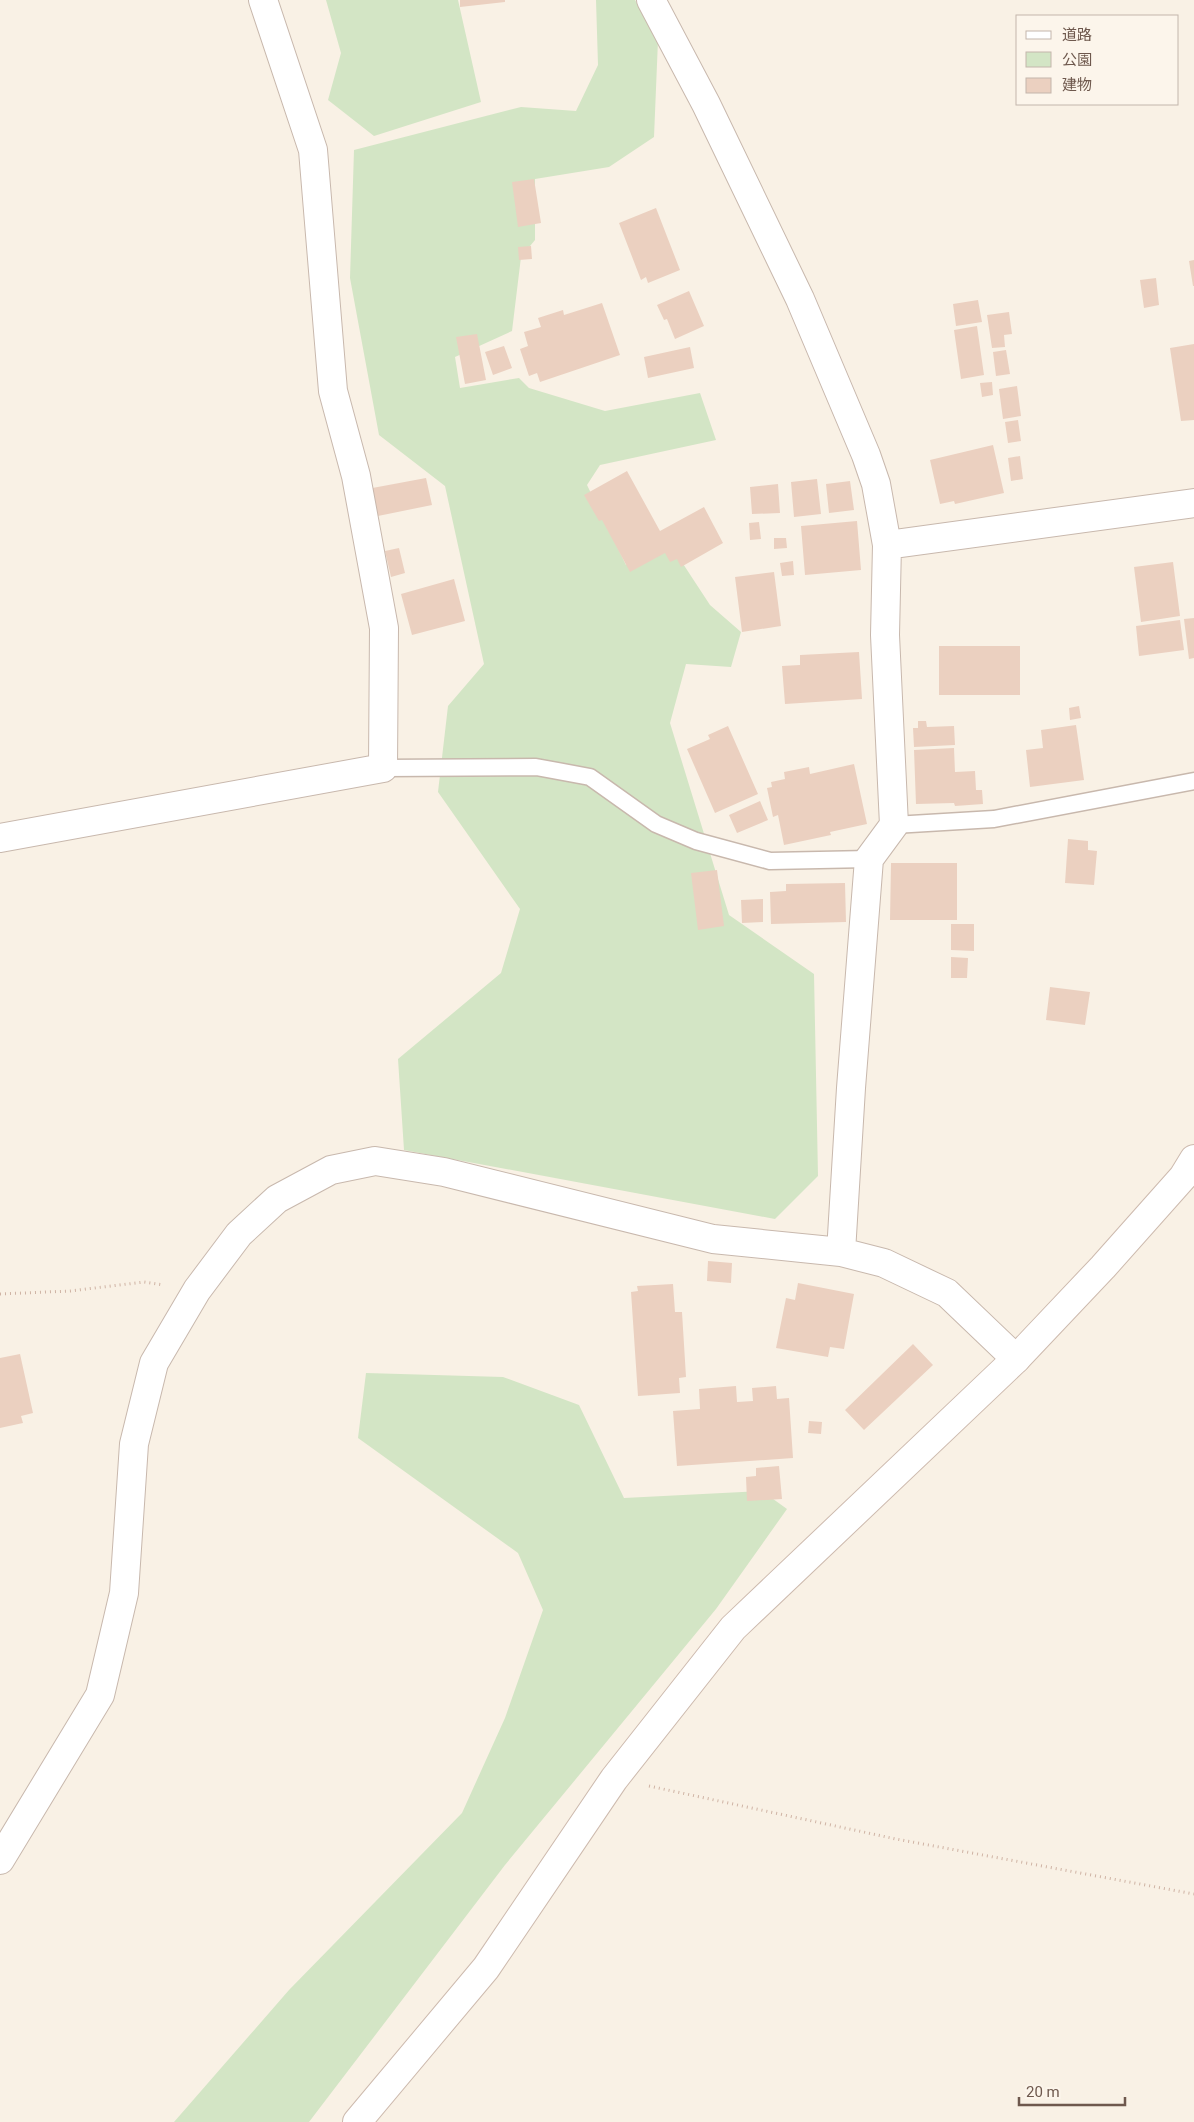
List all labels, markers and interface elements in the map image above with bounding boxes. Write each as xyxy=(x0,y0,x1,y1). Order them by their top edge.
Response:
legend xyxy=(1016,15,1179,105)
text: 道路 xyxy=(1062,26,1092,44)
text: 公園 xyxy=(1062,51,1092,69)
text: 建物 xyxy=(1062,76,1092,94)
scale bar xyxy=(1019,2074,1125,2106)
text: 20 m xyxy=(1026,2083,1060,2101)

